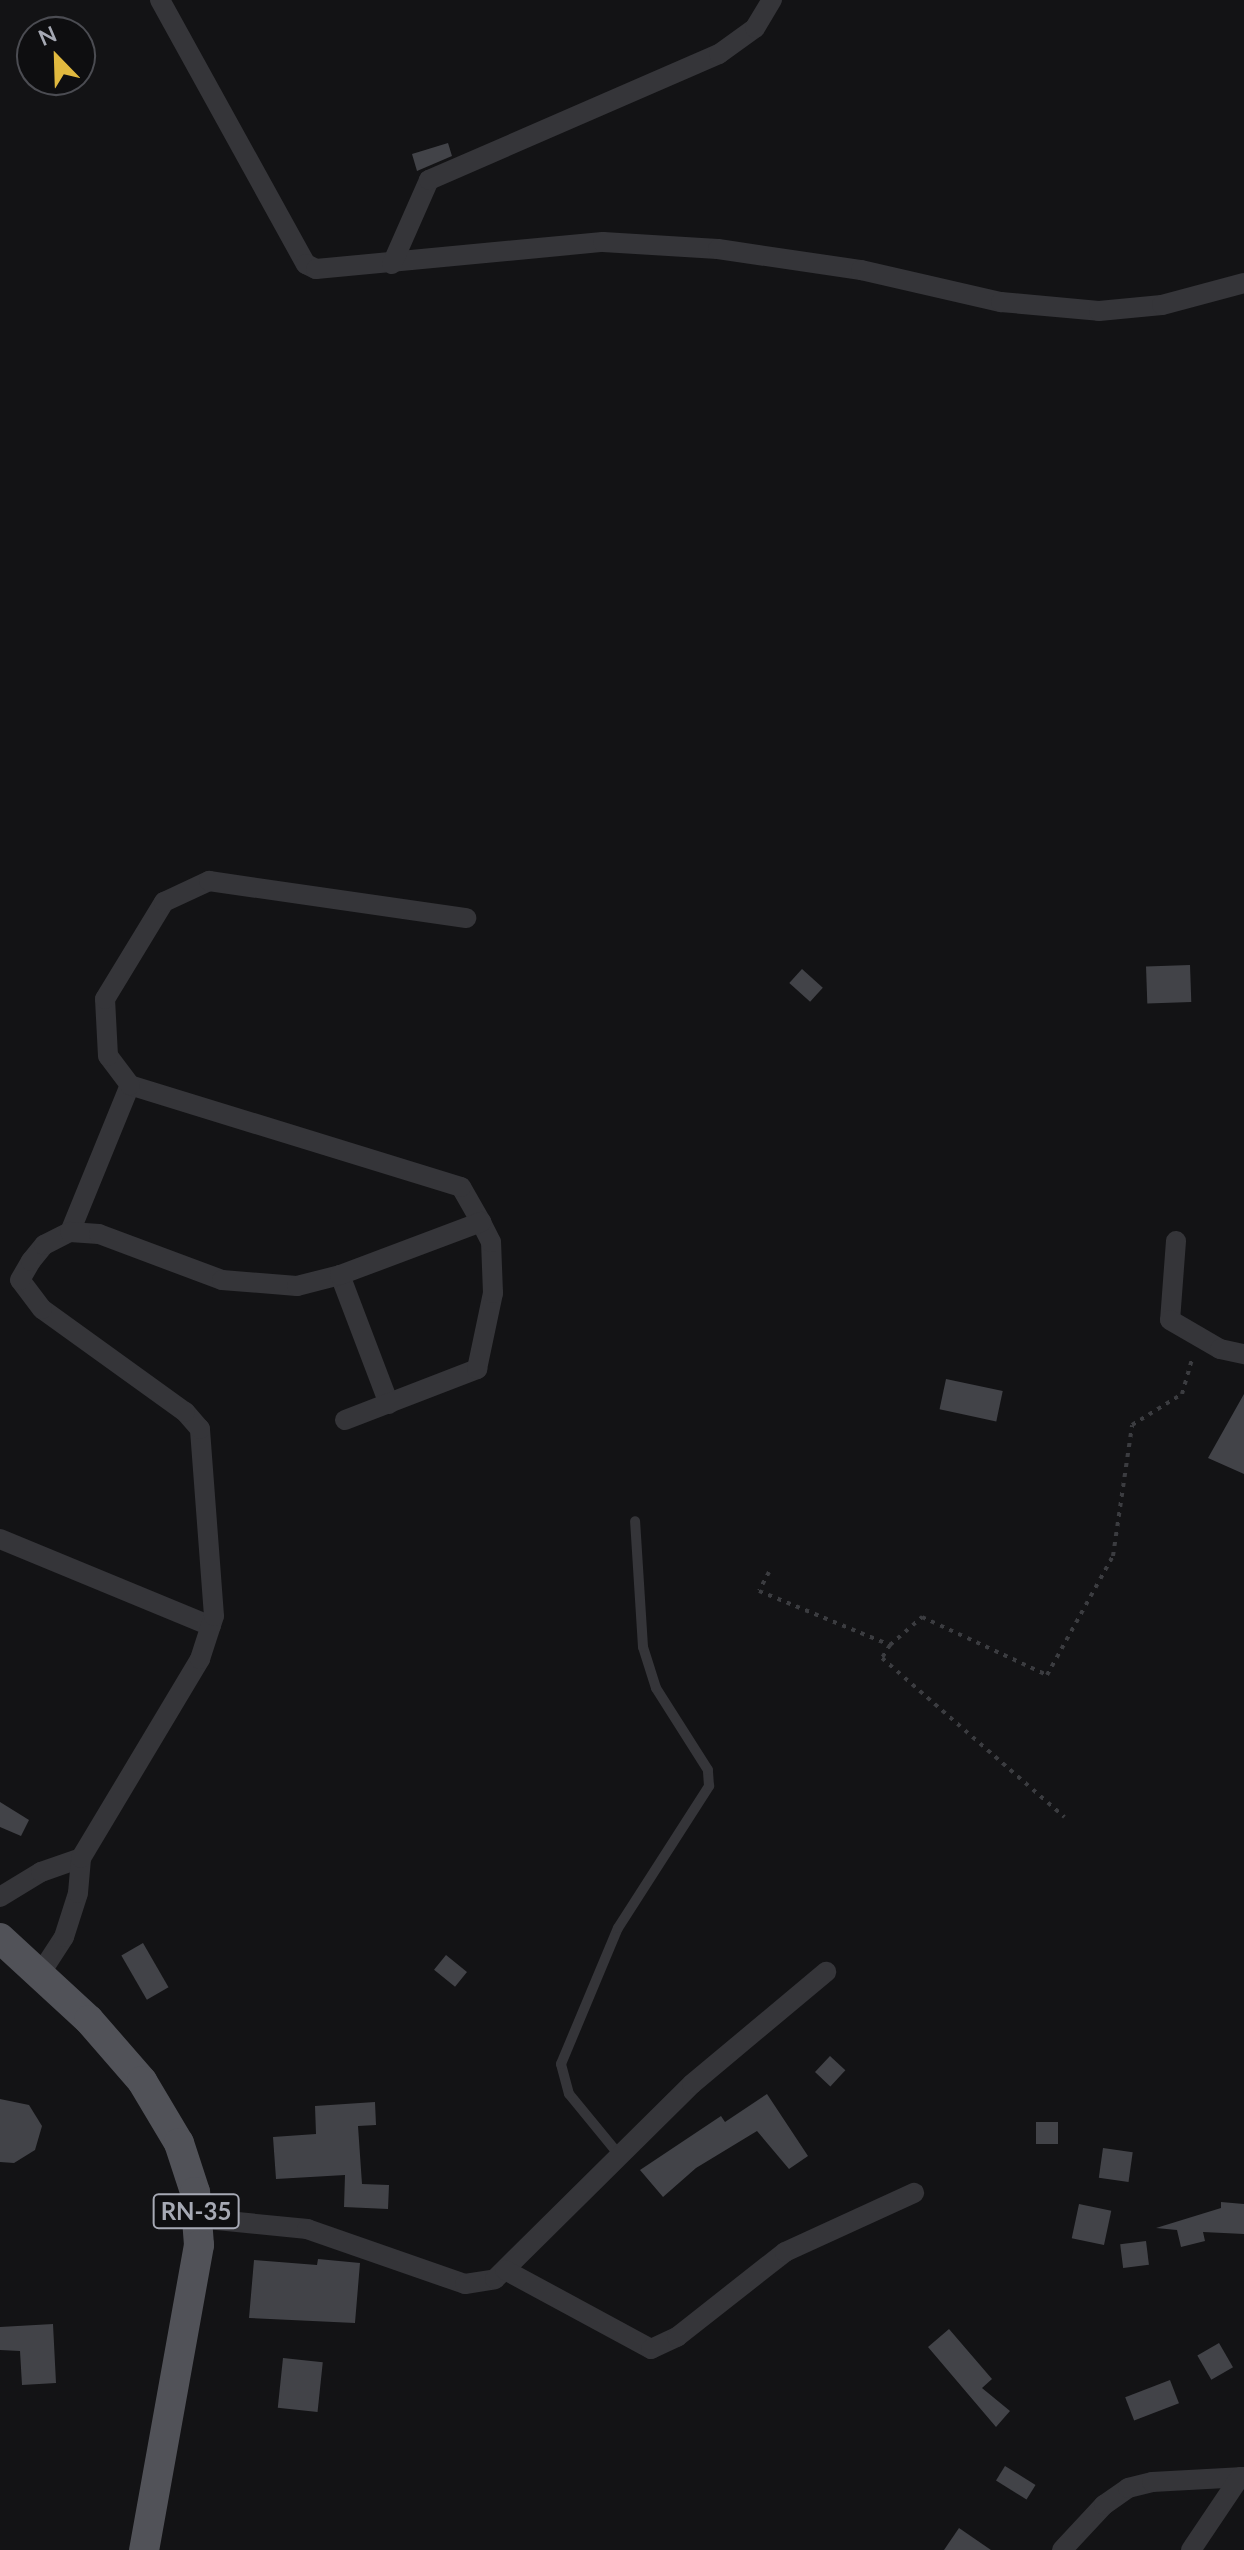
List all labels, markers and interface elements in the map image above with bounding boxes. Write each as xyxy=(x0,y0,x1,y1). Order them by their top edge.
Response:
north arrow xyxy=(16,16,96,96)
text: N xyxy=(34,20,60,51)
road number: RN-35 xyxy=(152,2191,240,2231)

